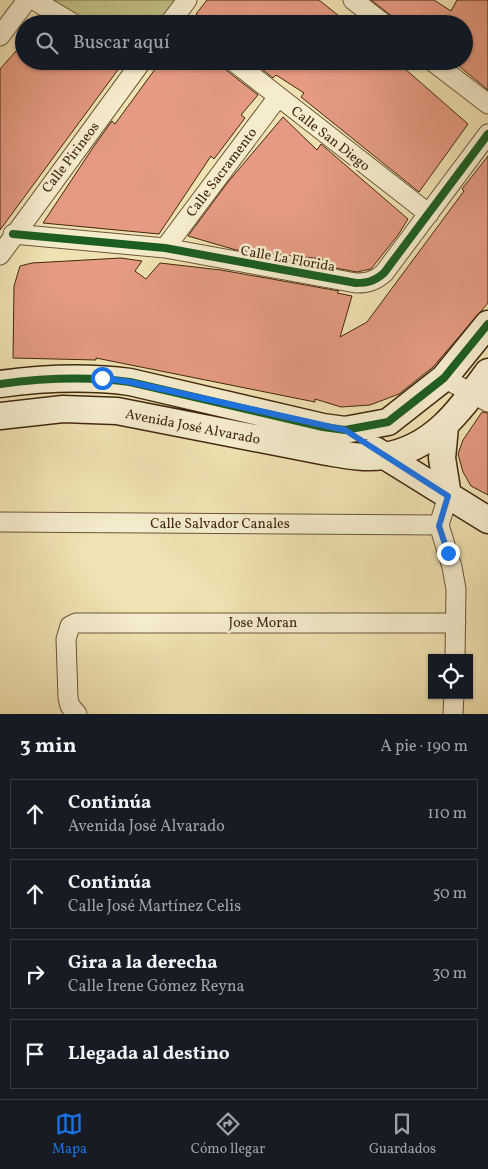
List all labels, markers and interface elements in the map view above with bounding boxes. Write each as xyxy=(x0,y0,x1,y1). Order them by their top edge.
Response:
search box xyxy=(15,15,473,70)
icon: search xyxy=(33,29,61,57)
text: Buscar aquí xyxy=(73,30,170,56)
street label: Calle San Diego xyxy=(287,102,374,176)
street label: Calle Pirineos xyxy=(38,118,104,197)
street label: Calle Sacramento xyxy=(182,124,262,221)
street label: Calle La Florida xyxy=(239,242,337,277)
route start xyxy=(91,367,114,390)
street label: Avenida José Alvarado xyxy=(124,405,262,450)
street label: Calle Salvador Canales xyxy=(150,515,290,534)
route end xyxy=(437,542,460,565)
street label: Jose Moran xyxy=(229,614,297,633)
map controls xyxy=(428,654,473,699)
button: locate xyxy=(428,654,473,699)
text: 3 min xyxy=(20,732,76,761)
text: A pie · 190 m xyxy=(381,736,468,758)
text: Continúa xyxy=(68,790,151,816)
icon: ahead xyxy=(21,800,49,828)
text: 110 m xyxy=(428,803,467,825)
text: Avenida José Alvarado xyxy=(68,816,225,838)
text: Continúa xyxy=(68,870,151,896)
icon: ahead xyxy=(21,880,49,908)
text: 50 m xyxy=(433,883,467,905)
text: Calle José Martínez Celis xyxy=(68,896,241,918)
text: Gira a la derecha xyxy=(68,950,218,976)
icon: right xyxy=(21,960,49,988)
text: 30 m xyxy=(432,963,467,985)
text: Calle Irene Gómez Reyna xyxy=(68,976,244,998)
icon: arrive xyxy=(21,1040,49,1068)
text: Llegada al destino xyxy=(68,1041,230,1067)
tab: Mapa xyxy=(52,1110,87,1159)
tab: Cómo llegar xyxy=(191,1110,265,1159)
tab: Guardados xyxy=(369,1110,436,1159)

